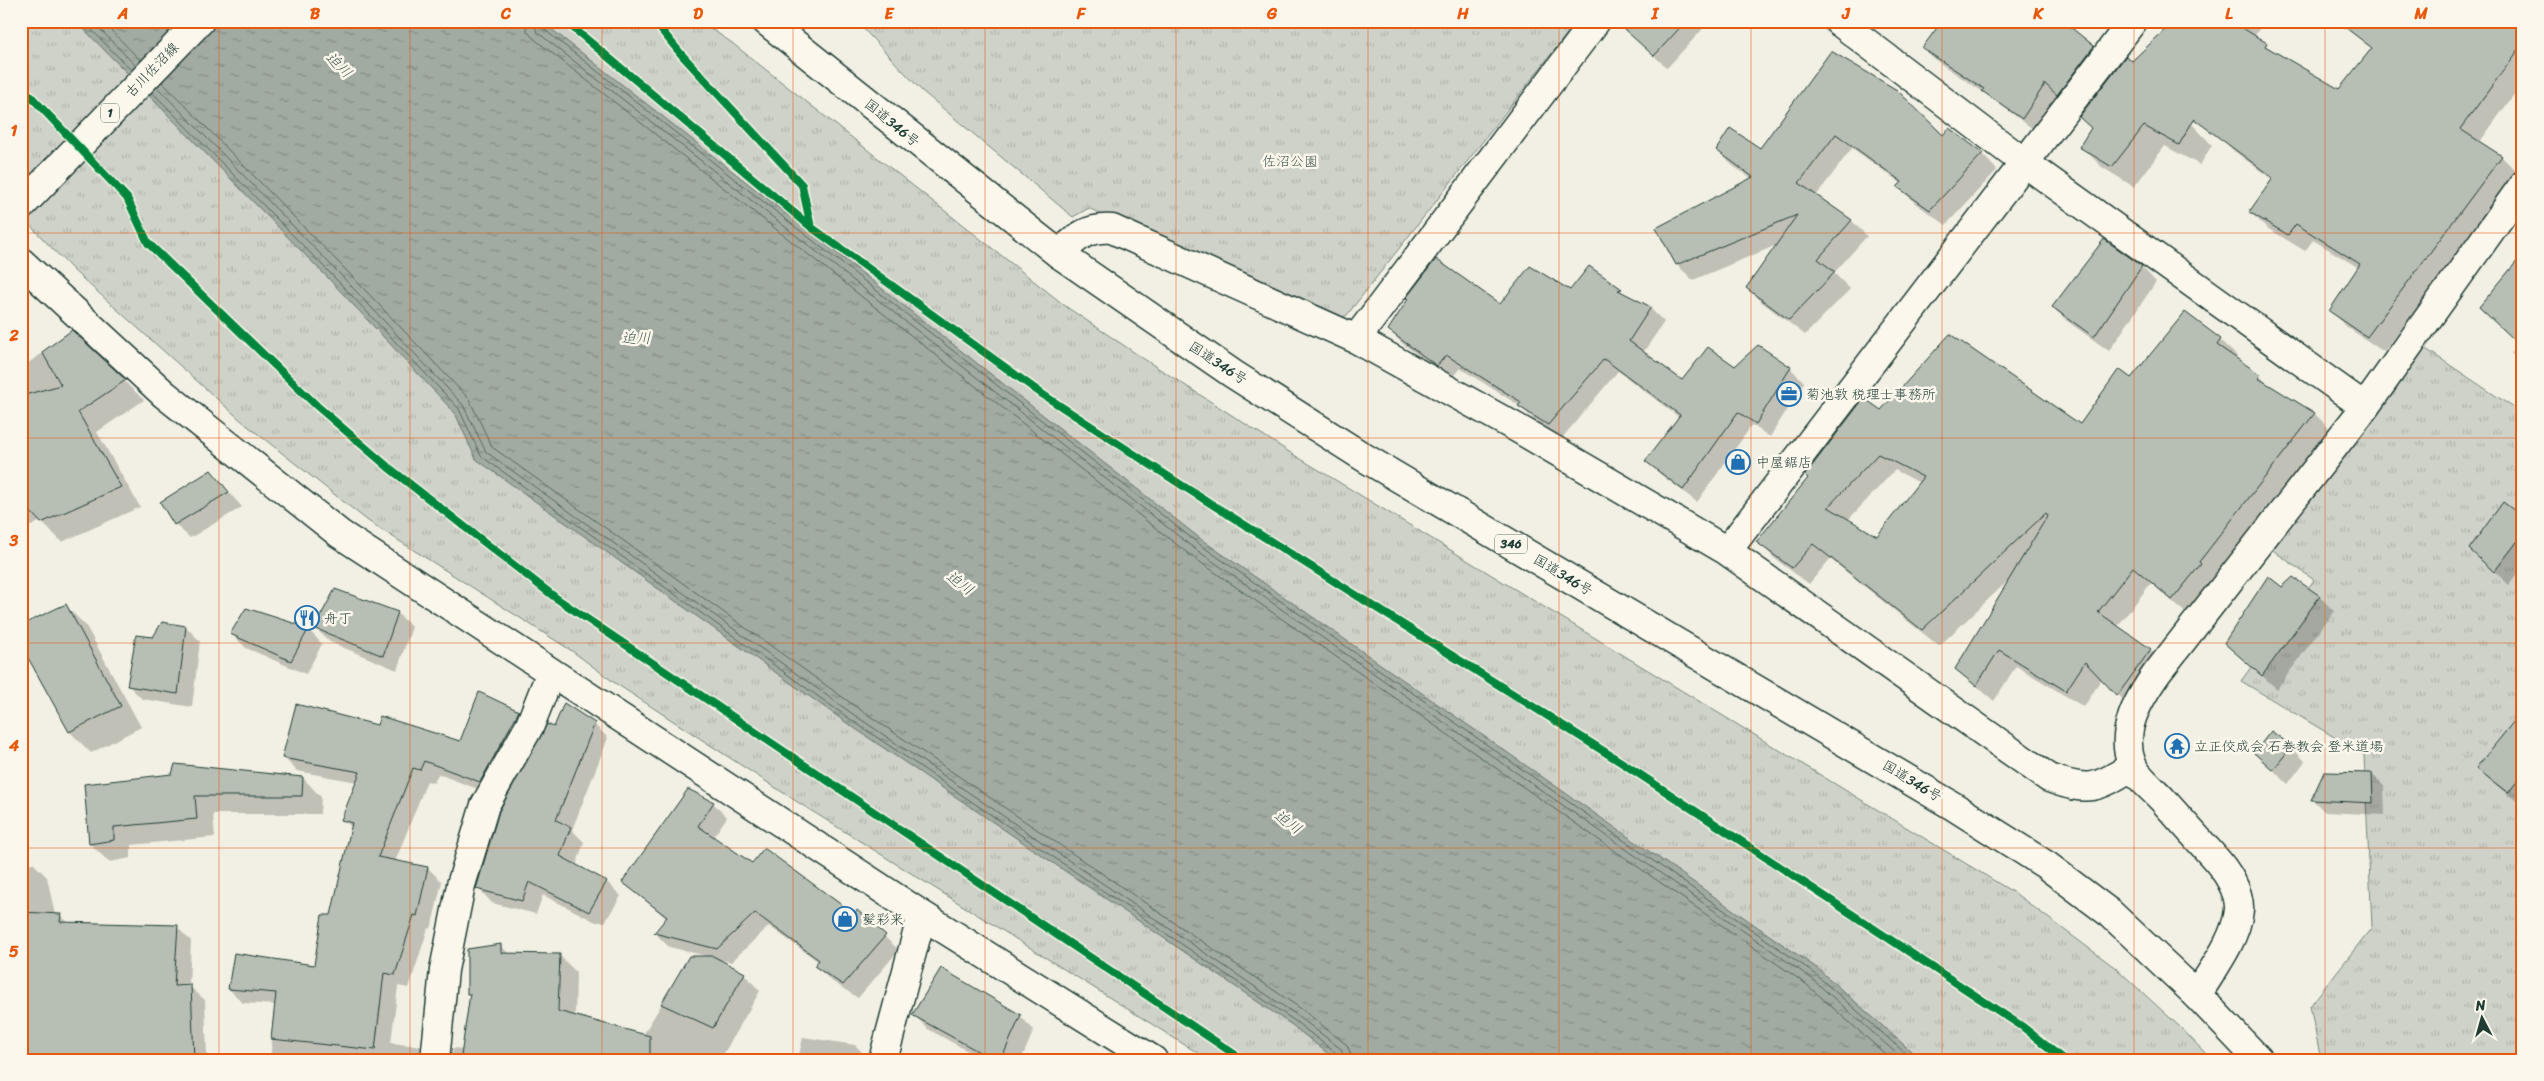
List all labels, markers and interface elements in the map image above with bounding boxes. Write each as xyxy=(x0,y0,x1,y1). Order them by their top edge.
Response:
text: A xyxy=(117,0,128,28)
text: B xyxy=(310,0,321,28)
text: C xyxy=(500,0,512,28)
text: D xyxy=(693,0,703,28)
text: E xyxy=(885,0,895,28)
text: F xyxy=(1076,0,1087,28)
text: G xyxy=(1266,0,1278,28)
text: H xyxy=(1456,0,1469,28)
text: I xyxy=(1651,0,1660,28)
text: J xyxy=(1841,0,1851,28)
text: K xyxy=(2032,0,2044,28)
text: L xyxy=(2225,0,2233,28)
text: M xyxy=(2413,0,2428,28)
street label: 古川佐沼線 xyxy=(119,36,185,104)
water label: 迫川 xyxy=(319,45,359,85)
street label: 国道346号 xyxy=(858,92,926,154)
road number: 1 xyxy=(101,104,119,122)
text: 1 xyxy=(11,116,18,145)
park label: 佐沼公園 xyxy=(1262,149,1318,174)
text: 2 xyxy=(8,321,19,350)
water label: 迫川 xyxy=(621,325,651,351)
street label: 国道346号 xyxy=(1183,334,1253,392)
office icon: 菊池敦 税理士事務所 xyxy=(1776,381,1802,407)
place label: 菊池敦 税理士事務所 xyxy=(1806,382,1936,407)
shop icon: 中屋鋸店 xyxy=(1725,449,1751,475)
place label: 中屋鋸店 xyxy=(1756,450,1812,475)
text: 3 xyxy=(9,526,19,555)
road number: 346 xyxy=(1495,534,1527,554)
street label: 国道346号 xyxy=(1528,547,1598,603)
water label: 迫川 xyxy=(940,564,980,602)
restaurant icon: 舟丁 xyxy=(294,605,320,631)
place label: 舟丁 xyxy=(324,606,352,631)
text: 4 xyxy=(8,731,19,760)
temple icon: 立正佼成会 石巻教会 登米道場 xyxy=(2164,733,2190,759)
place label: 立正佼成会 石巻教会 登米道場 xyxy=(2194,734,2383,759)
street label: 国道346号 xyxy=(1877,753,1947,809)
water label: 迫川 xyxy=(1268,803,1308,841)
shop icon: 髪彩来 xyxy=(832,906,858,932)
place label: 髪彩来 xyxy=(862,907,904,932)
text: 5 xyxy=(9,937,19,966)
text: N xyxy=(2474,993,2487,1019)
north arrow xyxy=(2456,994,2506,1044)

